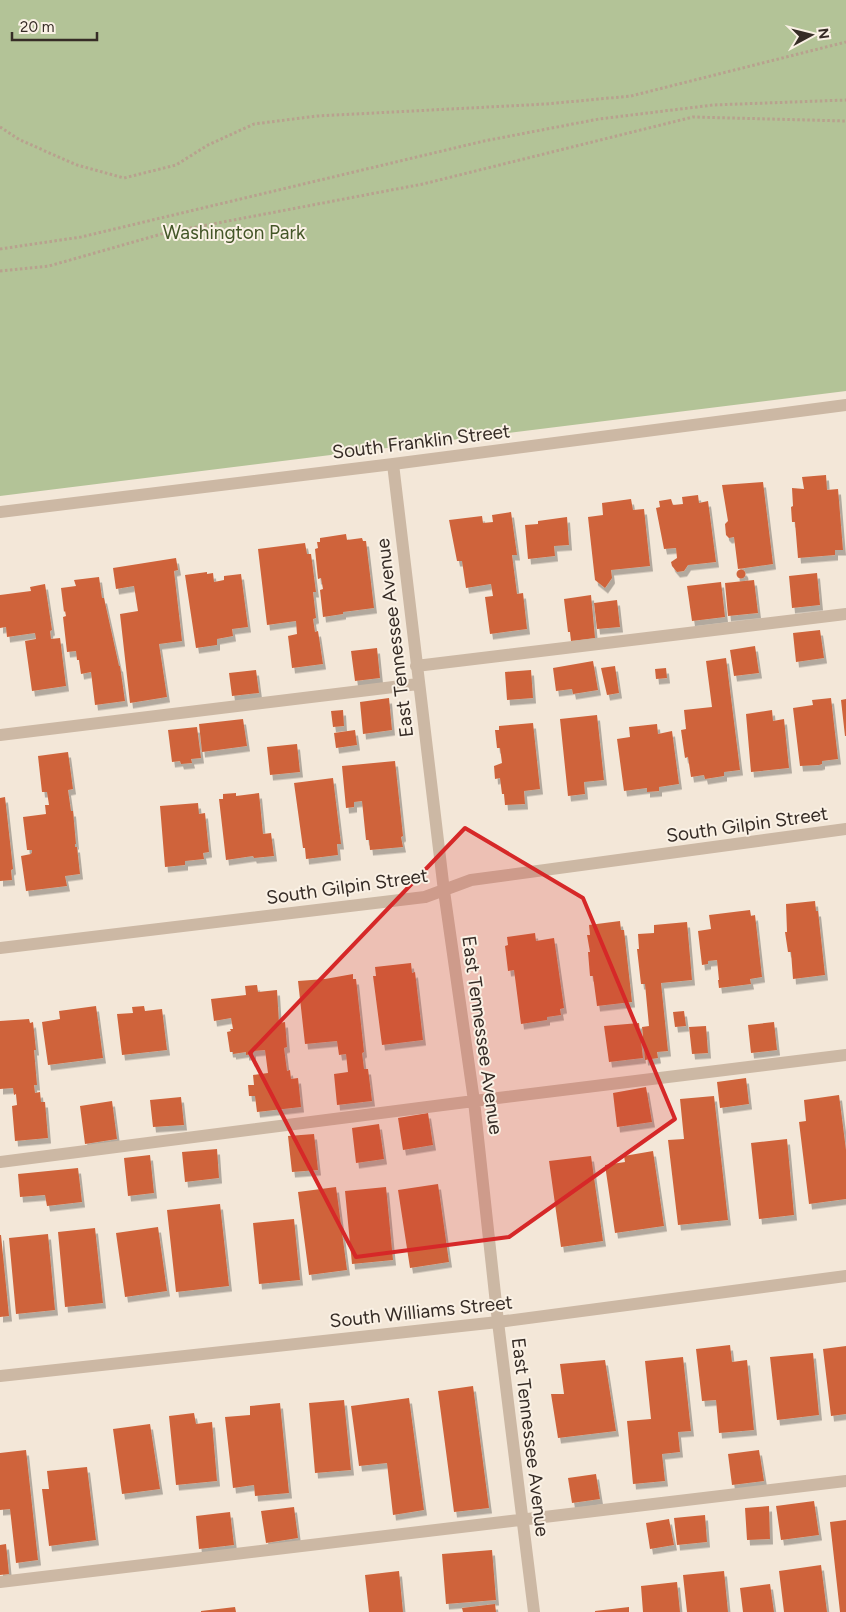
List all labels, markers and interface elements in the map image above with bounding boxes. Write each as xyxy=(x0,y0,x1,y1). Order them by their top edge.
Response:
scale bar xyxy=(12,10,98,42)
north arrow xyxy=(786,10,836,60)
text: 20 m xyxy=(20,18,54,36)
text: N xyxy=(814,27,833,40)
park label: Washington Park xyxy=(163,221,306,244)
street label: South Franklin Street xyxy=(331,419,511,464)
street label: East Tennessee Avenue xyxy=(371,537,418,739)
street label: South Gilpin Street xyxy=(665,802,829,847)
street label: South Gilpin Street xyxy=(265,864,429,909)
street label: East Tennessee Avenue xyxy=(457,934,508,1136)
street label: South Williams Street xyxy=(328,1290,514,1333)
street label: East Tennessee Avenue xyxy=(507,1336,554,1538)

